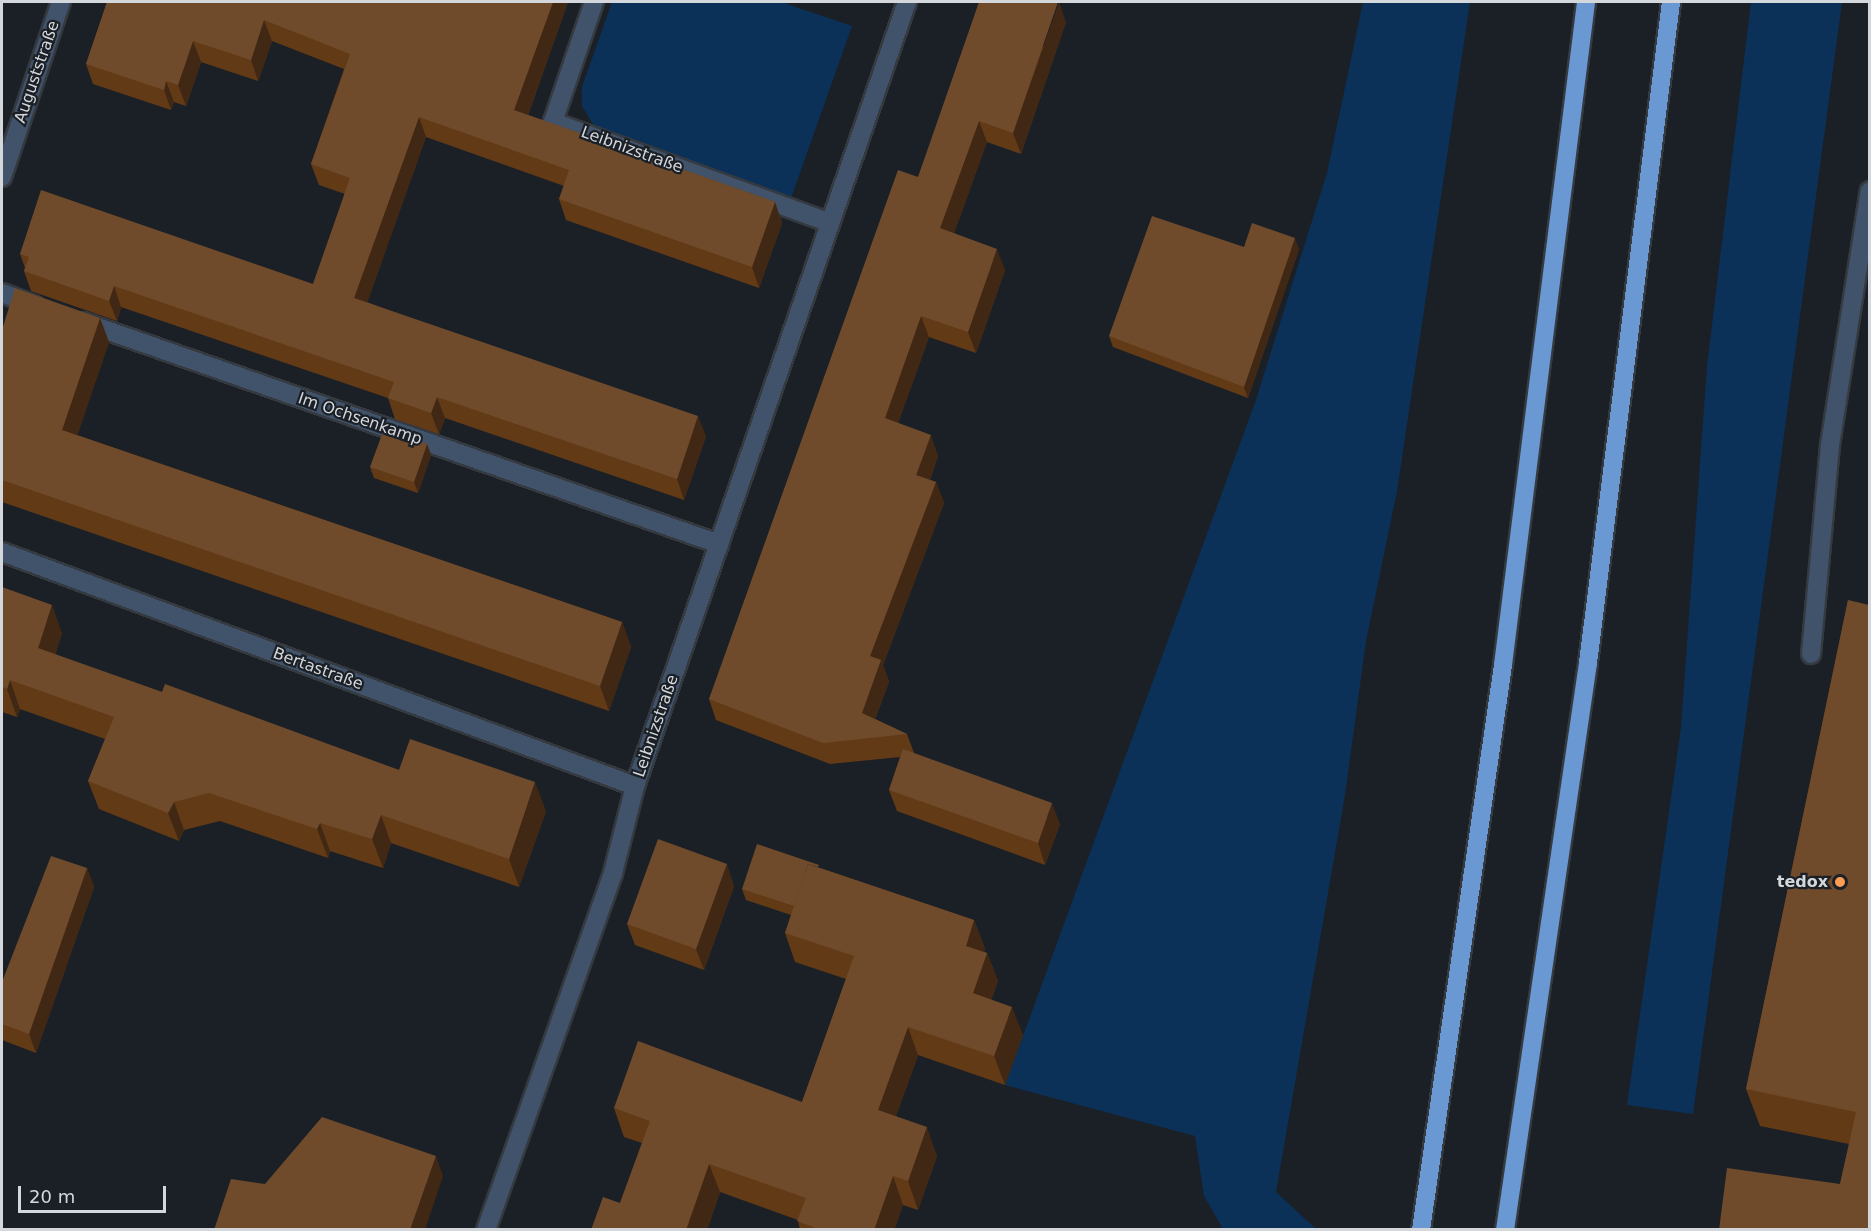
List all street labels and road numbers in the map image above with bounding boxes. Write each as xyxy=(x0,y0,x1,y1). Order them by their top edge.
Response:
street label: Auguststraße xyxy=(11,18,63,126)
street label: Leibnizstraße xyxy=(578,123,686,177)
street label: Im Ochsenkamp xyxy=(296,389,424,449)
street label: Bertastraße xyxy=(270,644,366,694)
street label: Leibnizstraße xyxy=(630,672,682,780)

